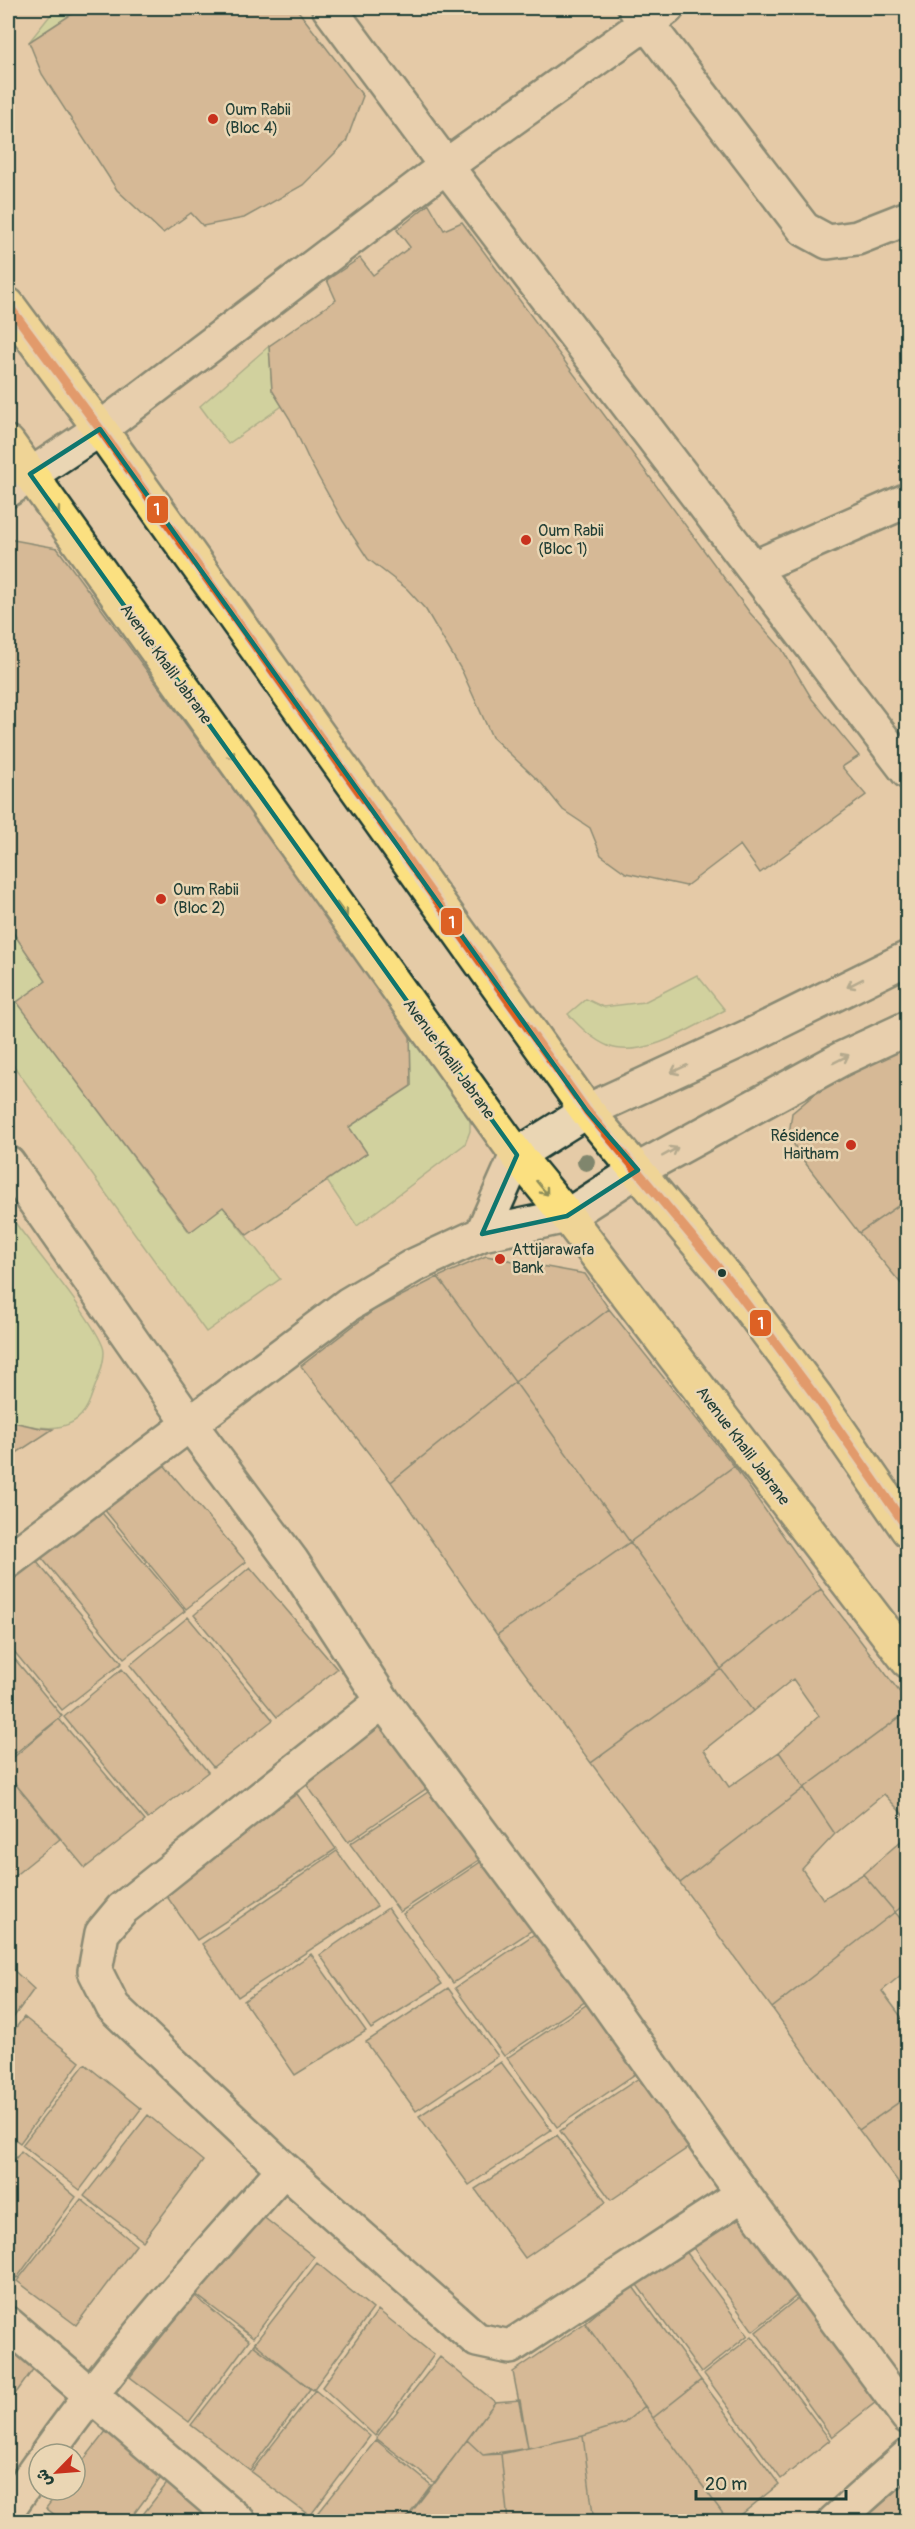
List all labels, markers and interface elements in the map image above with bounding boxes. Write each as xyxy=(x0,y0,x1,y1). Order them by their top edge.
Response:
place label: Oum Rabii (Bloc 4) xyxy=(225,100,291,138)
marker: Oum Rabii (Bloc 4) xyxy=(206,112,220,126)
line badge: 1 xyxy=(146,495,169,524)
one-way arrow xyxy=(48,499,60,515)
text: 1 xyxy=(154,500,160,520)
place label: Oum Rabii (Bloc 1) xyxy=(538,521,604,559)
marker: Oum Rabii (Bloc 1) xyxy=(519,533,533,547)
street label: Avenue Khalil Jabrane xyxy=(116,600,216,728)
one-way arrow xyxy=(223,743,235,759)
place label: Oum Rabii (Bloc 2) xyxy=(173,880,239,918)
marker: Oum Rabii (Bloc 2) xyxy=(154,892,168,906)
one-way arrow xyxy=(336,902,348,918)
line badge: 1 xyxy=(440,907,463,936)
text: 1 xyxy=(449,913,455,933)
one-way arrow xyxy=(846,978,864,990)
street label: Avenue Khalil Jabrane xyxy=(399,995,499,1123)
one-way arrow xyxy=(832,1053,850,1064)
one-way arrow xyxy=(671,1063,689,1075)
place label: Résidence Haitham xyxy=(771,1126,839,1164)
marker: Résidence Haitham xyxy=(844,1138,858,1152)
one-way arrow xyxy=(662,1146,679,1158)
one-way arrow xyxy=(536,1179,549,1195)
place label: Attijarawafa Bank xyxy=(512,1240,594,1278)
marker: Attijarawafa Bank xyxy=(493,1252,507,1266)
unlabelled marker xyxy=(716,1267,728,1279)
line badge: 1 xyxy=(749,1309,772,1337)
text: 1 xyxy=(758,1314,764,1334)
street label: Avenue Khalil Jabrane xyxy=(692,1383,794,1510)
north arrow xyxy=(27,2442,87,2502)
scale bar xyxy=(696,2463,846,2501)
text: ش xyxy=(32,2466,57,2490)
text: 20 m xyxy=(705,2473,747,2496)

